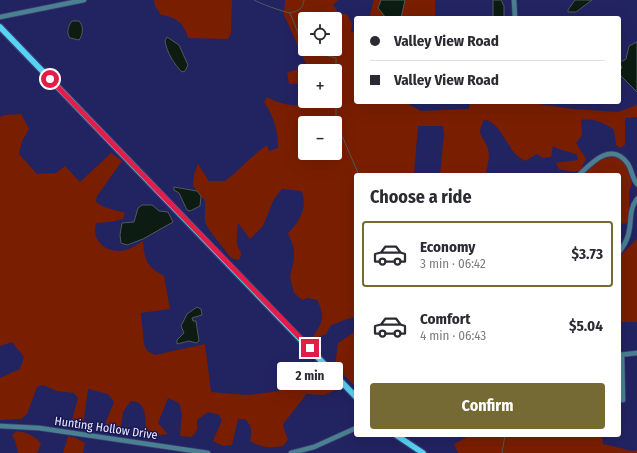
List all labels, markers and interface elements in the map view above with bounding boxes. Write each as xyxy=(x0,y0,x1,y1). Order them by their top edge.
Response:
map controls xyxy=(298,12,342,160)
button: locate xyxy=(298,12,342,56)
text: Valley View Road xyxy=(394,32,499,50)
button: + xyxy=(298,64,342,108)
route start xyxy=(41,70,59,88)
text: Valley View Road xyxy=(394,71,499,89)
button: − xyxy=(298,116,342,160)
text: Choose a ride xyxy=(370,186,472,208)
icon: car xyxy=(372,236,408,272)
text: Economy xyxy=(420,238,475,256)
text: $3.73 xyxy=(572,245,603,263)
text: 3 min · 06:42 xyxy=(420,256,486,271)
icon: car xyxy=(372,308,408,344)
text: Comfort xyxy=(420,310,471,328)
text: $5.04 xyxy=(569,317,603,335)
text: 4 min · 06:43 xyxy=(420,328,486,343)
route end xyxy=(301,339,319,357)
callout: 2 min xyxy=(277,362,343,390)
text: 2 min xyxy=(296,368,324,383)
button: Confirm xyxy=(370,383,605,429)
street label: Hunting Hollow Drive xyxy=(54,414,158,442)

